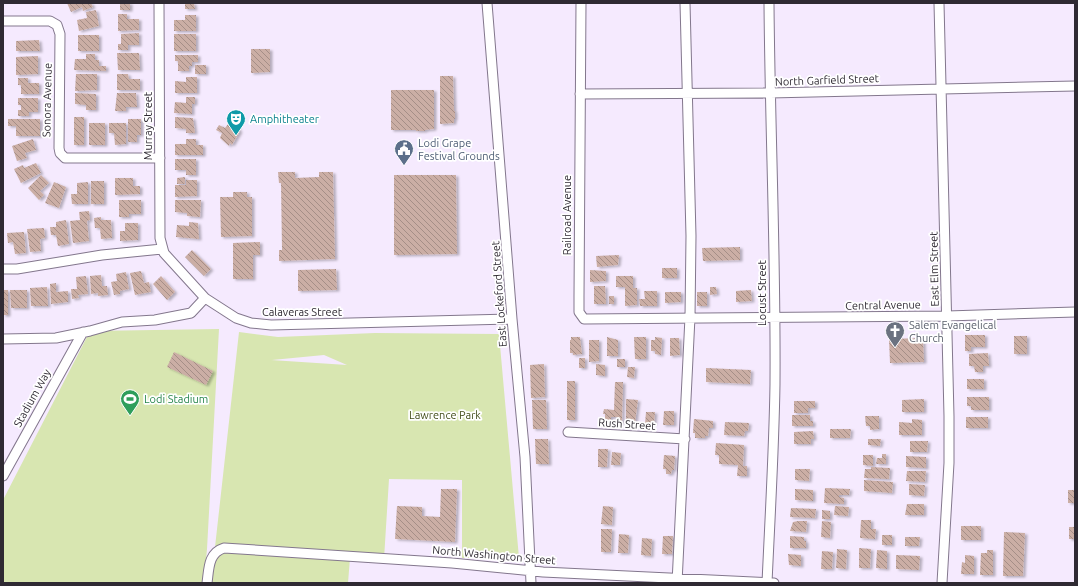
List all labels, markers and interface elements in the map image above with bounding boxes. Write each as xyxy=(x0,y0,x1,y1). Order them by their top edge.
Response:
street label: Sonora Avenue xyxy=(40,63,54,137)
street label: North Garfield Street xyxy=(775,72,880,88)
street label: Murray Street xyxy=(142,91,154,160)
theatre icon: Amphitheater xyxy=(225,108,247,136)
place label: Amphitheater xyxy=(250,113,320,125)
place label: Lodi Grape Festival Grounds xyxy=(418,137,500,162)
public building icon: Lodi Grape Festival Grounds xyxy=(393,138,415,166)
street label: Railroad Avenue xyxy=(561,175,573,255)
street label: East Elm Street xyxy=(927,231,941,307)
street label: East Lockeford Street xyxy=(489,240,509,348)
street label: Locust Street xyxy=(756,259,768,326)
street label: Central Avenue xyxy=(845,298,921,312)
street label: Calaveras Street xyxy=(262,306,343,318)
place label: Salem Evangelical Church xyxy=(909,319,996,344)
church icon: Salem Evangelical Church xyxy=(884,320,906,348)
street label: Stadium Way xyxy=(11,366,53,429)
sports icon: Lodi Stadium xyxy=(119,388,141,416)
place label: Lodi Stadium xyxy=(144,393,208,405)
park label: Lawrence Park xyxy=(409,409,481,421)
street label: Rush Street xyxy=(598,416,657,432)
street label: North Washington Street xyxy=(432,544,557,566)

